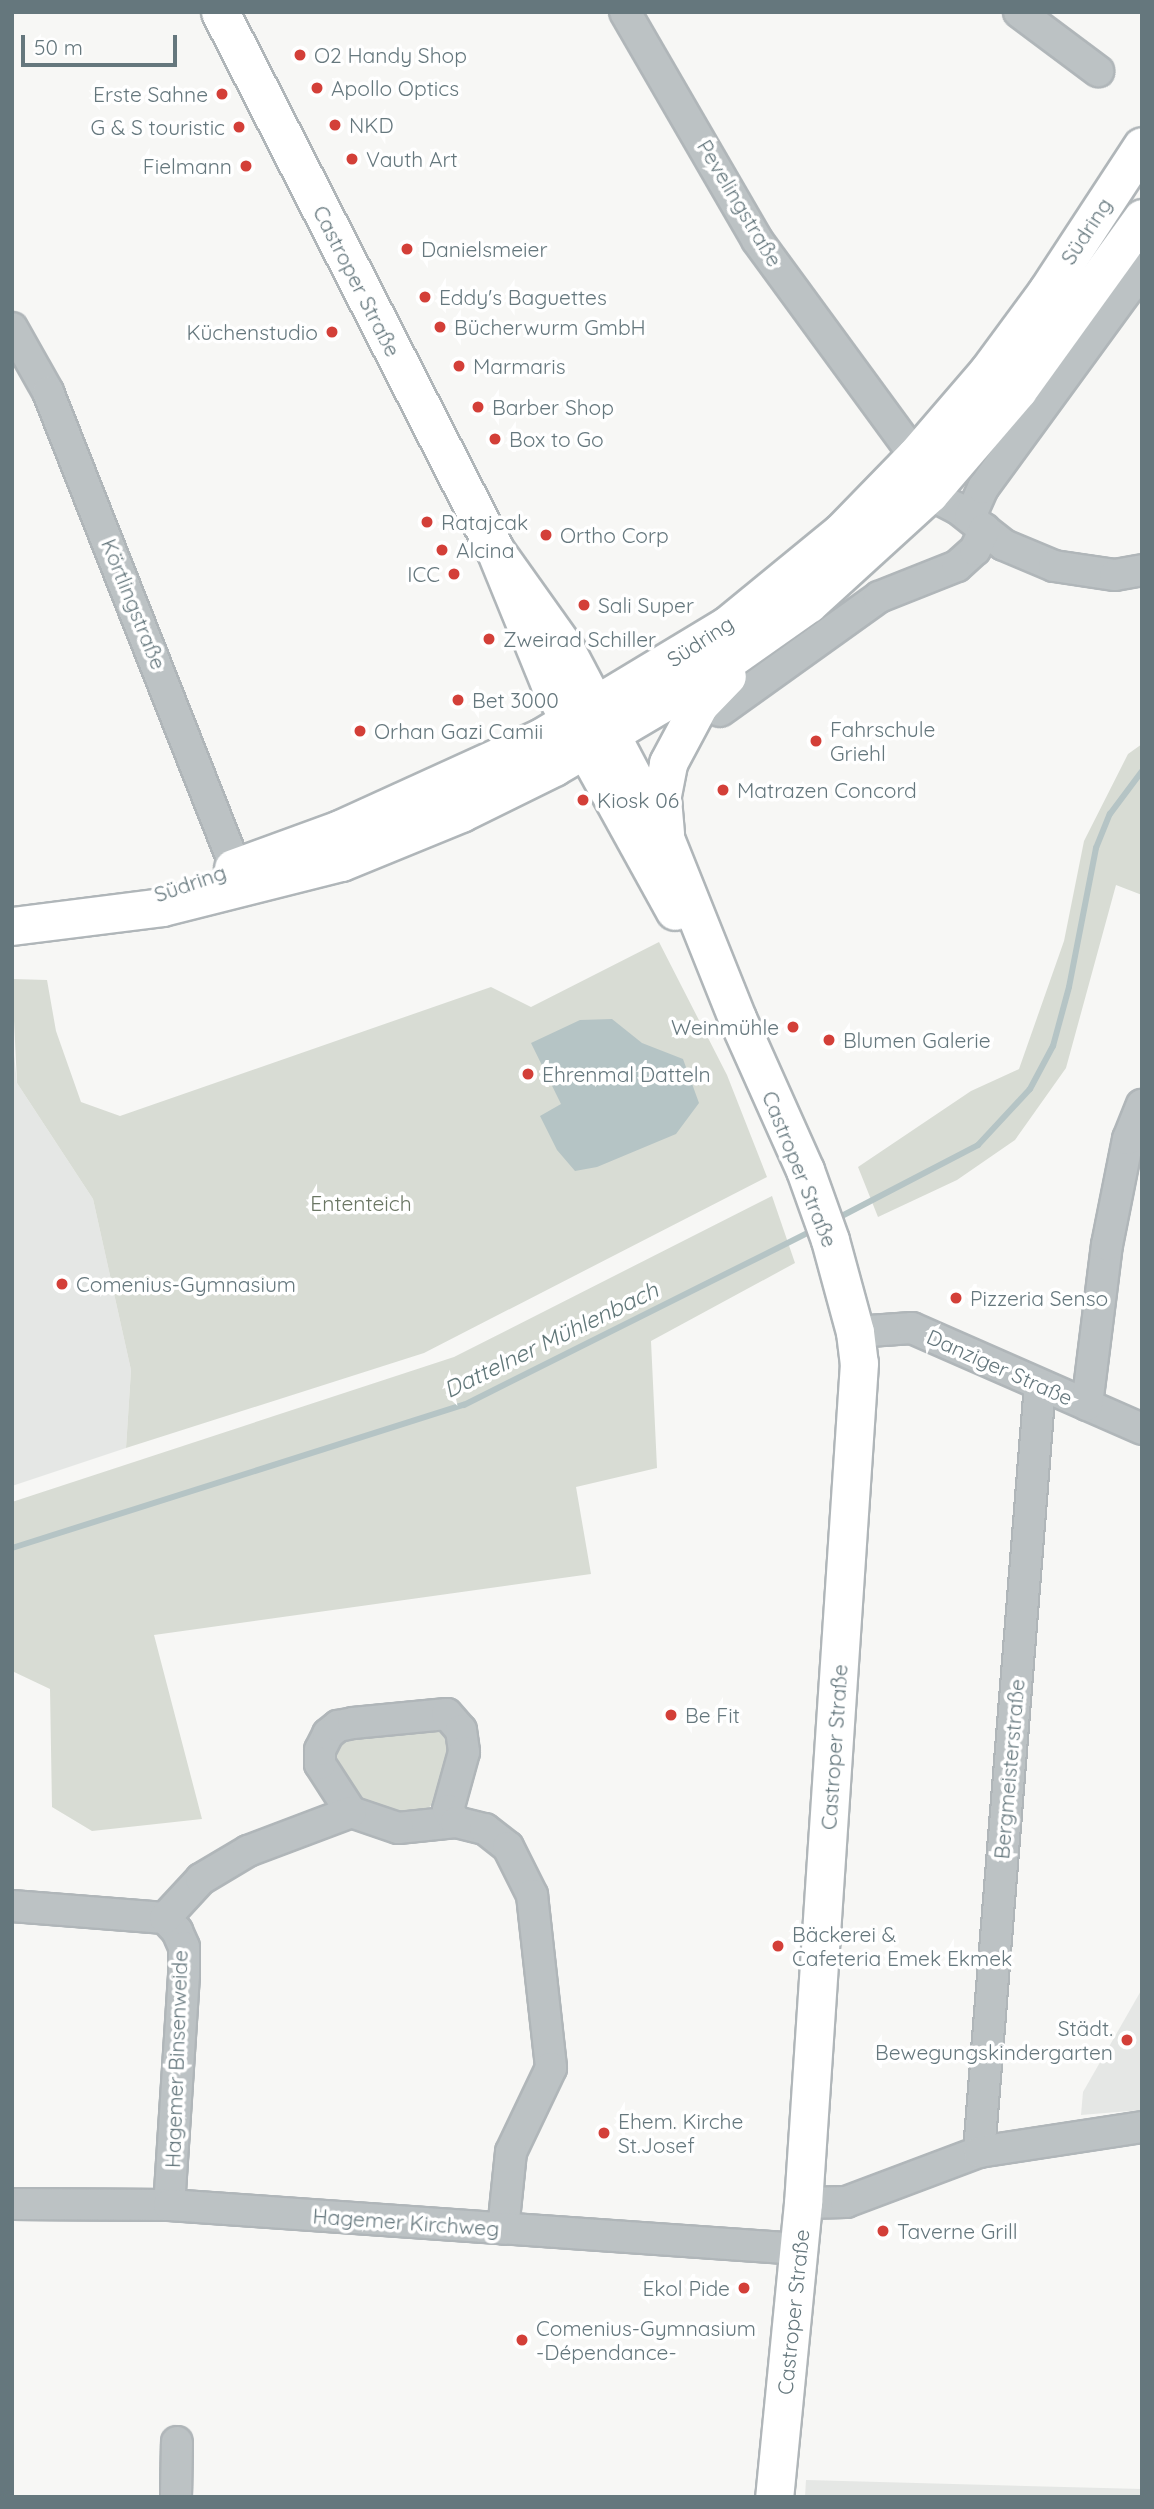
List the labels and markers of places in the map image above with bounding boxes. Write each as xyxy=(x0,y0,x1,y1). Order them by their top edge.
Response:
place label: O2 Handy Shop xyxy=(314,42,467,68)
marker: O2 Handy Shop xyxy=(292,47,308,63)
place label: Apollo Optics xyxy=(331,75,459,101)
marker: Apollo Optics xyxy=(309,80,325,96)
place label: Erste Sahne xyxy=(93,81,208,107)
marker: Erste Sahne xyxy=(214,86,230,102)
place label: NKD xyxy=(349,112,394,138)
place label: G & S touristic xyxy=(91,114,225,140)
marker: NKD xyxy=(327,117,343,133)
marker: G & S touristic xyxy=(231,119,247,135)
place label: Vauth Art xyxy=(366,146,458,172)
marker: Vauth Art xyxy=(344,151,360,167)
place label: Fielmann xyxy=(143,153,232,179)
marker: Fielmann xyxy=(238,158,254,174)
place label: Danielsmeier xyxy=(421,236,547,262)
marker: Danielsmeier xyxy=(399,241,415,257)
place label: Eddy's Baguettes xyxy=(439,284,607,310)
marker: Eddy's Baguettes xyxy=(417,289,433,305)
place label: Bücherwurm GmbH xyxy=(454,314,646,340)
place label: Küchenstudio xyxy=(186,319,318,345)
marker: Bücherwurm GmbH xyxy=(432,319,448,335)
marker: Küchenstudio xyxy=(324,324,340,340)
place label: Marmaris xyxy=(473,353,565,379)
marker: Marmaris xyxy=(451,358,467,374)
place label: Barber Shop xyxy=(492,394,614,420)
marker: Barber Shop xyxy=(470,399,486,415)
place label: Box to Go xyxy=(509,426,604,452)
marker: Box to Go xyxy=(487,431,503,447)
place label: Ratajcak xyxy=(441,509,528,535)
marker: Ratajcak xyxy=(419,514,435,530)
place label: Ortho Corp xyxy=(560,522,669,548)
marker: Ortho Corp xyxy=(538,527,554,543)
place label: Alcina xyxy=(456,537,514,563)
marker: Alcina xyxy=(434,542,450,558)
place label: ICC xyxy=(407,561,440,587)
marker: ICC xyxy=(446,566,462,582)
place label: Sali Super xyxy=(598,592,694,618)
marker: Sali Super xyxy=(576,597,592,613)
place label: Zweirad Schiller xyxy=(503,626,656,652)
marker: Zweirad Schiller xyxy=(481,631,497,647)
place label: Bet 3000 xyxy=(472,687,559,713)
marker: Bet 3000 xyxy=(450,692,466,708)
place label: Fahrschule Griehl xyxy=(830,716,935,766)
place label: Orhan Gazi Camii xyxy=(374,718,543,744)
marker: Orhan Gazi Camii xyxy=(352,723,368,739)
marker: Fahrschule Griehl xyxy=(808,733,824,749)
place label: Matrazen Concord xyxy=(737,777,917,803)
marker: Matrazen Concord xyxy=(715,782,731,798)
place label: Kiosk 06 xyxy=(597,787,679,813)
marker: Kiosk 06 xyxy=(575,792,591,808)
place label: Weinmühle xyxy=(671,1014,779,1040)
marker: Weinmühle xyxy=(785,1019,801,1035)
place label: Blumen Galerie xyxy=(843,1027,991,1053)
marker: Blumen Galerie xyxy=(821,1032,837,1048)
place label: Ehrenmal Datteln xyxy=(542,1061,711,1087)
marker: Ehrenmal Datteln xyxy=(520,1066,536,1082)
place label: Comenius-Gymnasium xyxy=(76,1271,296,1297)
marker: Comenius-Gymnasium xyxy=(54,1276,70,1292)
place label: Pizzeria Senso xyxy=(970,1285,1108,1311)
marker: Pizzeria Senso xyxy=(948,1290,964,1306)
place label: Be Fit xyxy=(685,1702,740,1728)
marker: Be Fit xyxy=(663,1707,679,1723)
place label: Bäckerei & Cafeteria Emek Ekmek xyxy=(792,1921,1012,1971)
marker: Bäckerei & Cafeteria Emek Ekmek xyxy=(770,1938,786,1954)
place label: Städt. Bewegungskindergarten xyxy=(875,2015,1113,2065)
marker: Städt. Bewegungskindergarten xyxy=(1119,2032,1135,2048)
place label: Ehem. Kirche St.Josef xyxy=(618,2108,743,2158)
marker: Ehem. Kirche St.Josef xyxy=(596,2125,612,2141)
place label: Taverne Grill xyxy=(897,2218,1018,2244)
marker: Taverne Grill xyxy=(875,2223,891,2239)
place label: Ekol Pide xyxy=(642,2275,730,2301)
marker: Ekol Pide xyxy=(736,2280,752,2296)
place label: Comenius-Gymnasium -Dépendance- xyxy=(536,2315,756,2365)
marker: Comenius-Gymnasium -Dépendance- xyxy=(514,2332,530,2348)

